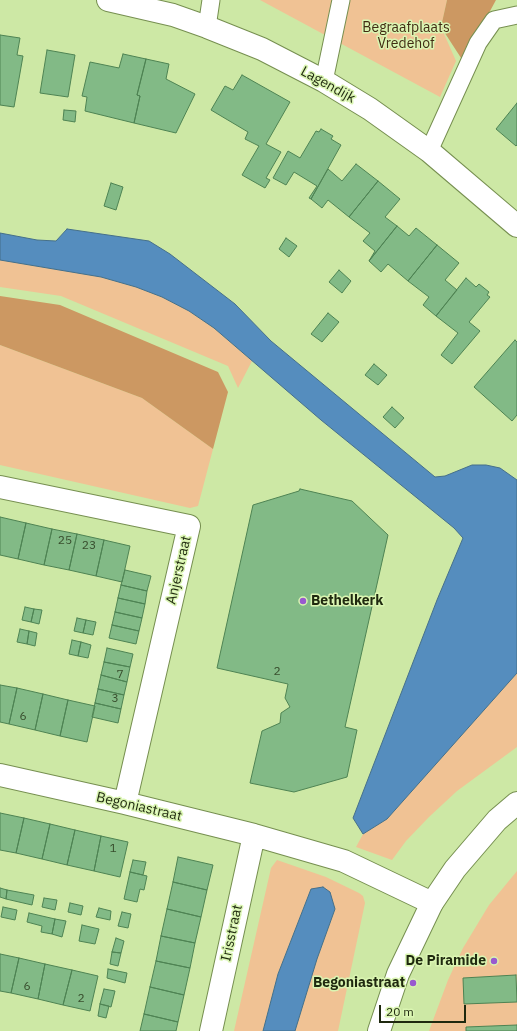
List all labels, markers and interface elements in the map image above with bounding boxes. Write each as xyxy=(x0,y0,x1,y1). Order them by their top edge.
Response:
park label: Begraafplaats Vredehof xyxy=(362,20,450,52)
street label: Lagendijk xyxy=(298,63,358,107)
house number: 25 xyxy=(58,534,72,548)
street label: Anjerstraat xyxy=(163,534,195,606)
house number: 23 xyxy=(82,539,96,553)
place label: Bethelkerk xyxy=(311,593,383,609)
marker: Bethelkerk xyxy=(298,596,308,606)
house number: 2 xyxy=(273,665,281,679)
house number: 7 xyxy=(116,668,124,682)
house number: 3 xyxy=(111,692,119,706)
house number: 6 xyxy=(19,710,27,724)
street label: Begoniastraat xyxy=(94,789,184,825)
house number: 1 xyxy=(109,842,117,856)
street label: Irisstraat xyxy=(218,903,246,963)
place label: De Piramide xyxy=(406,953,486,969)
marker: De Piramide xyxy=(489,956,499,966)
place label: Begoniastraat xyxy=(313,975,405,991)
marker: Begoniastraat xyxy=(408,978,418,988)
house number: 6 xyxy=(23,980,31,994)
house number: 2 xyxy=(77,992,85,1006)
scale bar xyxy=(381,997,468,1023)
text: 20 m xyxy=(386,1004,414,1019)

